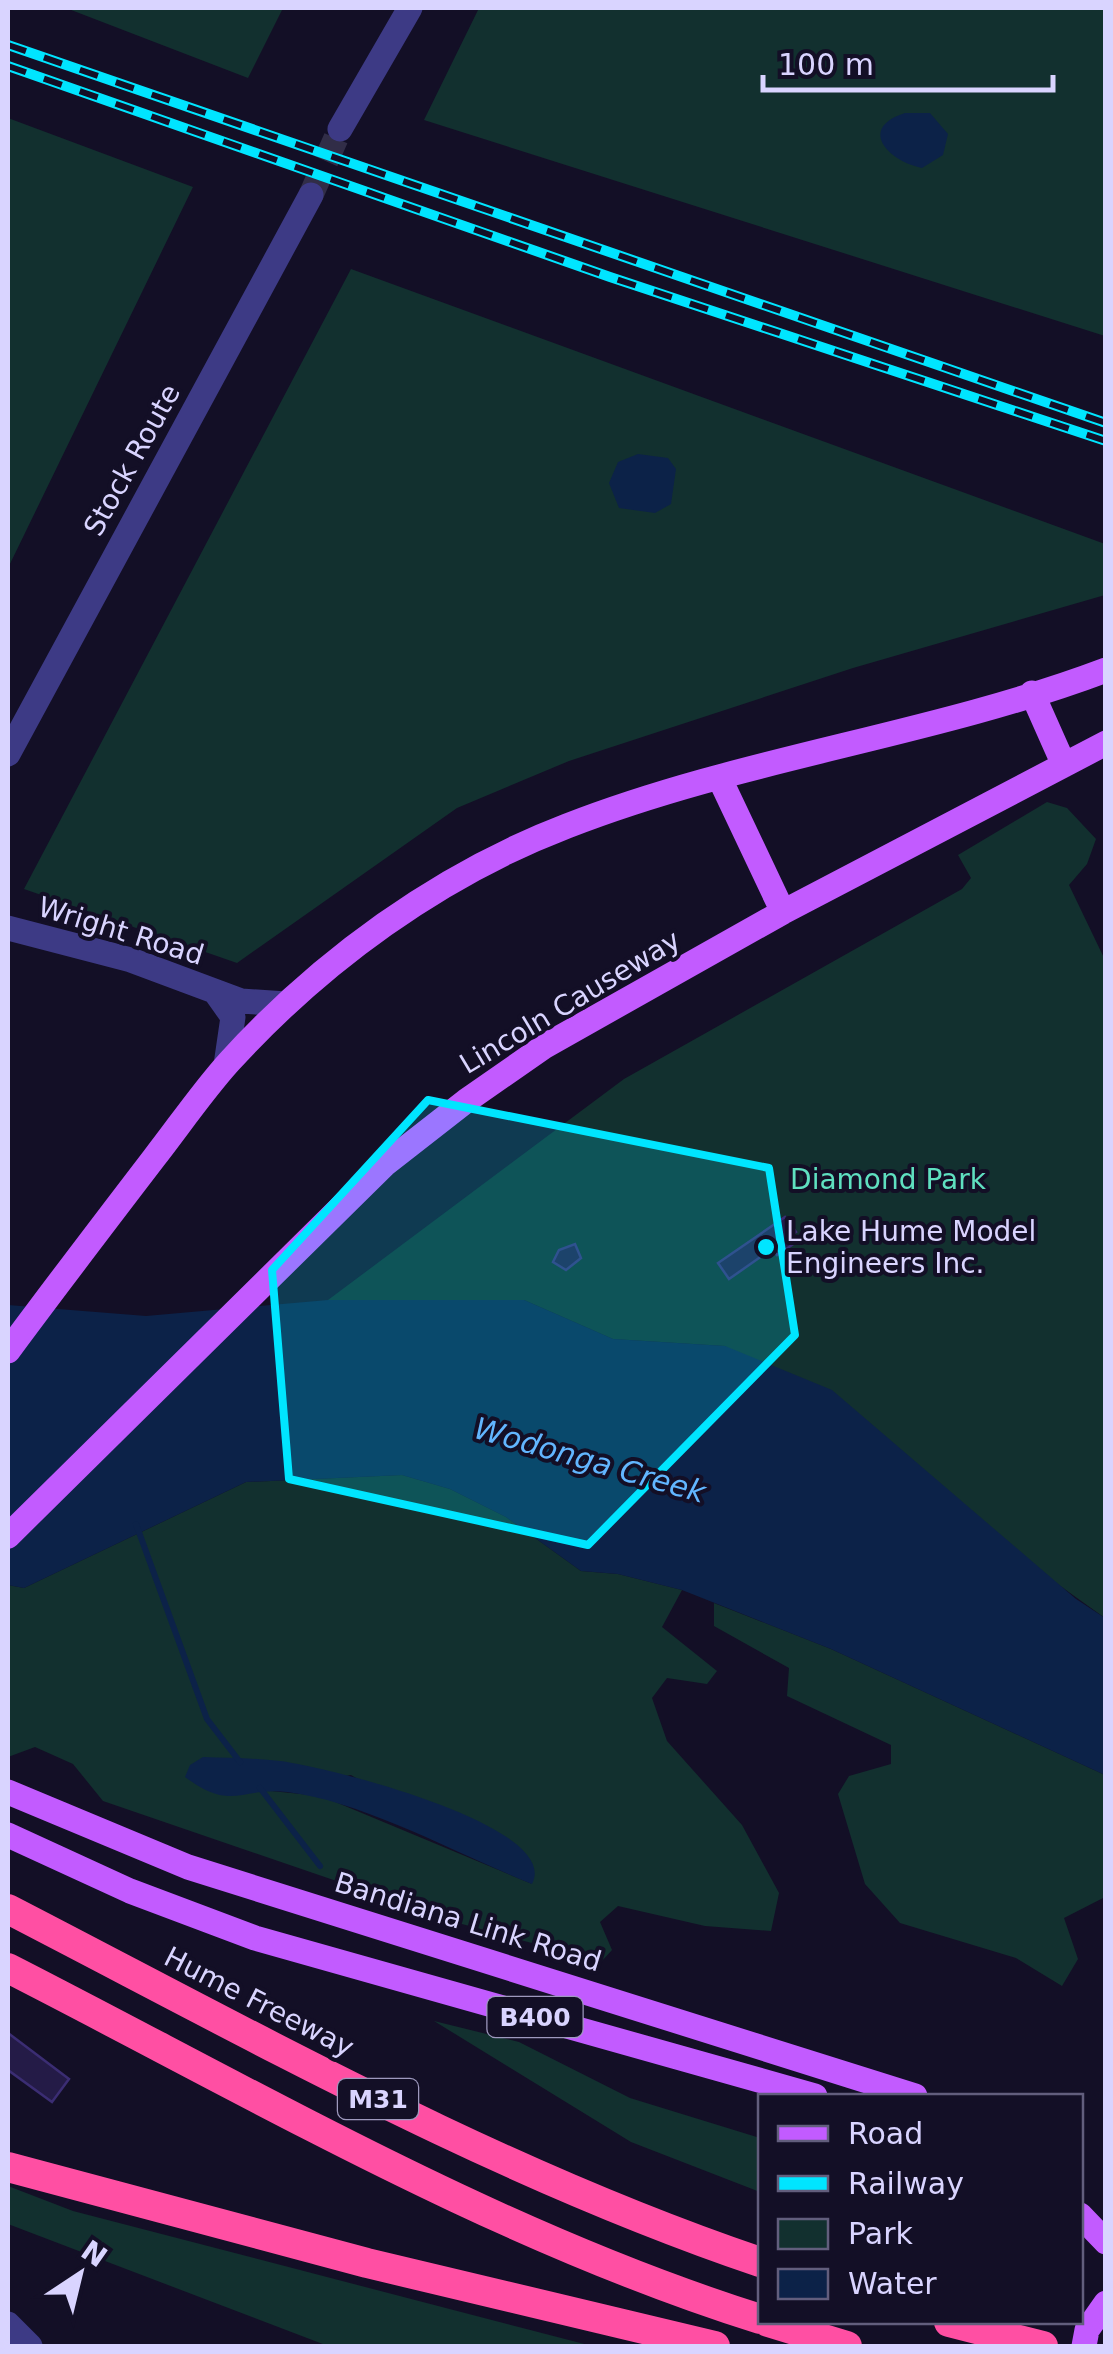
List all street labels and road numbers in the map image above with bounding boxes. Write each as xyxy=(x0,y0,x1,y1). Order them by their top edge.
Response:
street label: Stock Route xyxy=(77,379,187,541)
street label: Wright Road xyxy=(34,890,208,972)
street label: Lincoln Causeway xyxy=(454,923,686,1081)
street label: Bandiana Link Road xyxy=(331,1866,605,1978)
street label: Hume Freeway xyxy=(159,1940,359,2064)
road number: B400 xyxy=(488,1997,582,2037)
road number: M31 xyxy=(338,2079,418,2119)

